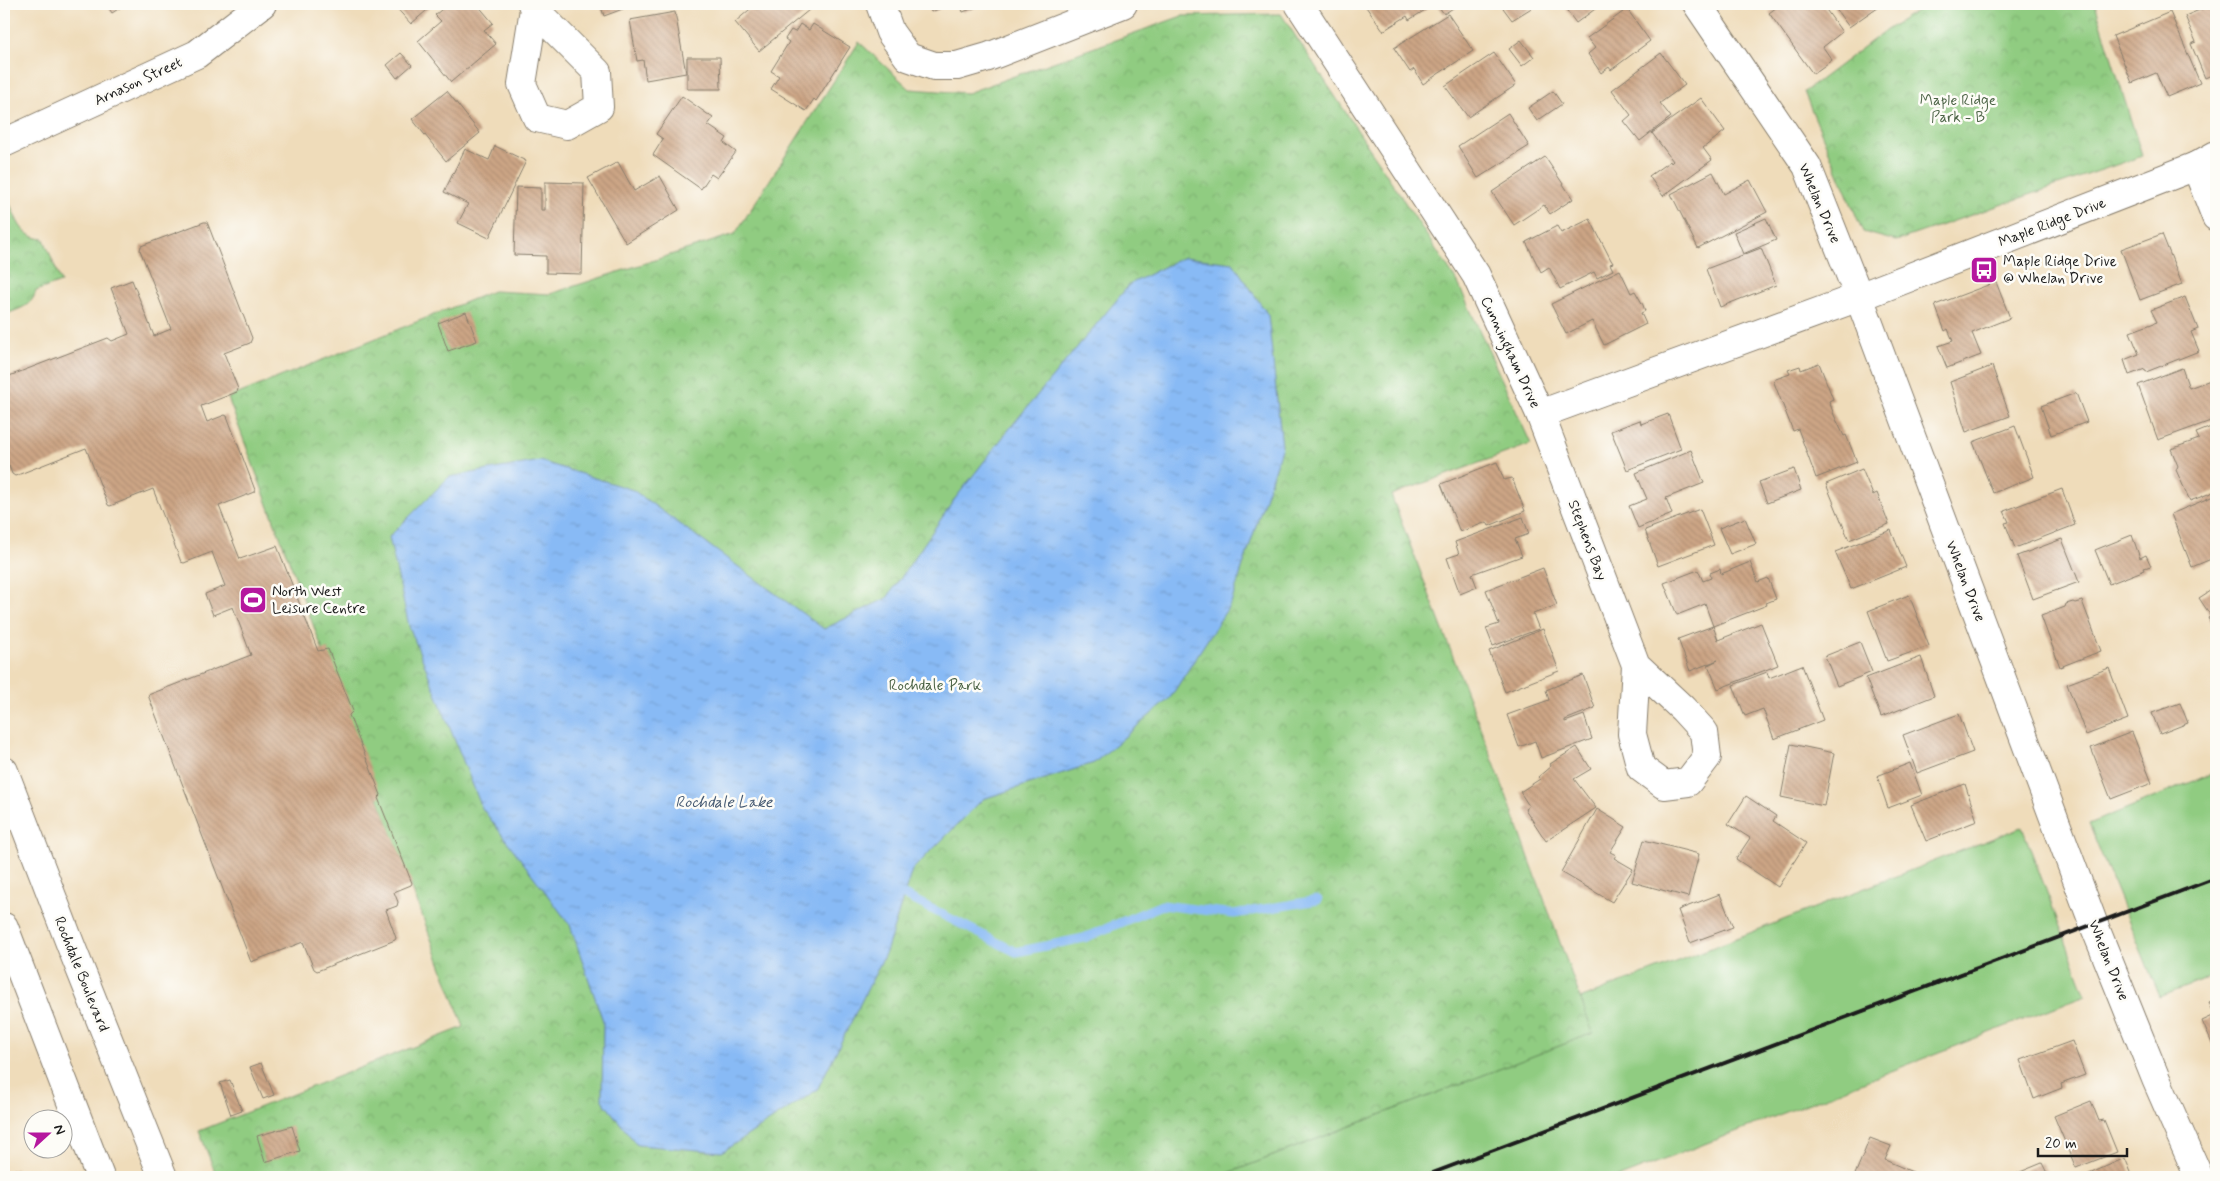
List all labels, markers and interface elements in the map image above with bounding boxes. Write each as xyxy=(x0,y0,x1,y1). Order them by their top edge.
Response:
street label: Arnason Street xyxy=(91,53,186,111)
park label: Maple Ridge Park - B xyxy=(1920,91,1996,128)
street label: Whelan Drive xyxy=(1793,160,1845,247)
street label: Maple Ridge Drive xyxy=(1996,193,2109,254)
place label: Maple Ridge Drive @ Whelan Drive xyxy=(2003,252,2117,289)
bus stop icon: Maple Ridge Drive @ Whelan Drive xyxy=(1969,255,1999,285)
street label: Cunningham Drive xyxy=(1475,293,1545,412)
street label: Stephens Bay xyxy=(1563,497,1612,584)
street label: Whelan Drive xyxy=(1940,538,1990,625)
place label: North West Leisure Centre xyxy=(272,582,366,619)
sports icon: North West Leisure Centre xyxy=(238,585,268,615)
park label: Rochdale Park xyxy=(889,676,982,696)
water label: Rochdale Lake xyxy=(675,792,774,813)
street label: Rochdale Boulevard xyxy=(49,914,113,1035)
street label: Whelan Drive xyxy=(2083,917,2133,1004)
north arrow xyxy=(22,1108,72,1158)
text: N xyxy=(49,1122,69,1137)
scale bar xyxy=(2038,1126,2126,1158)
text: 20 m xyxy=(2045,1134,2077,1154)

